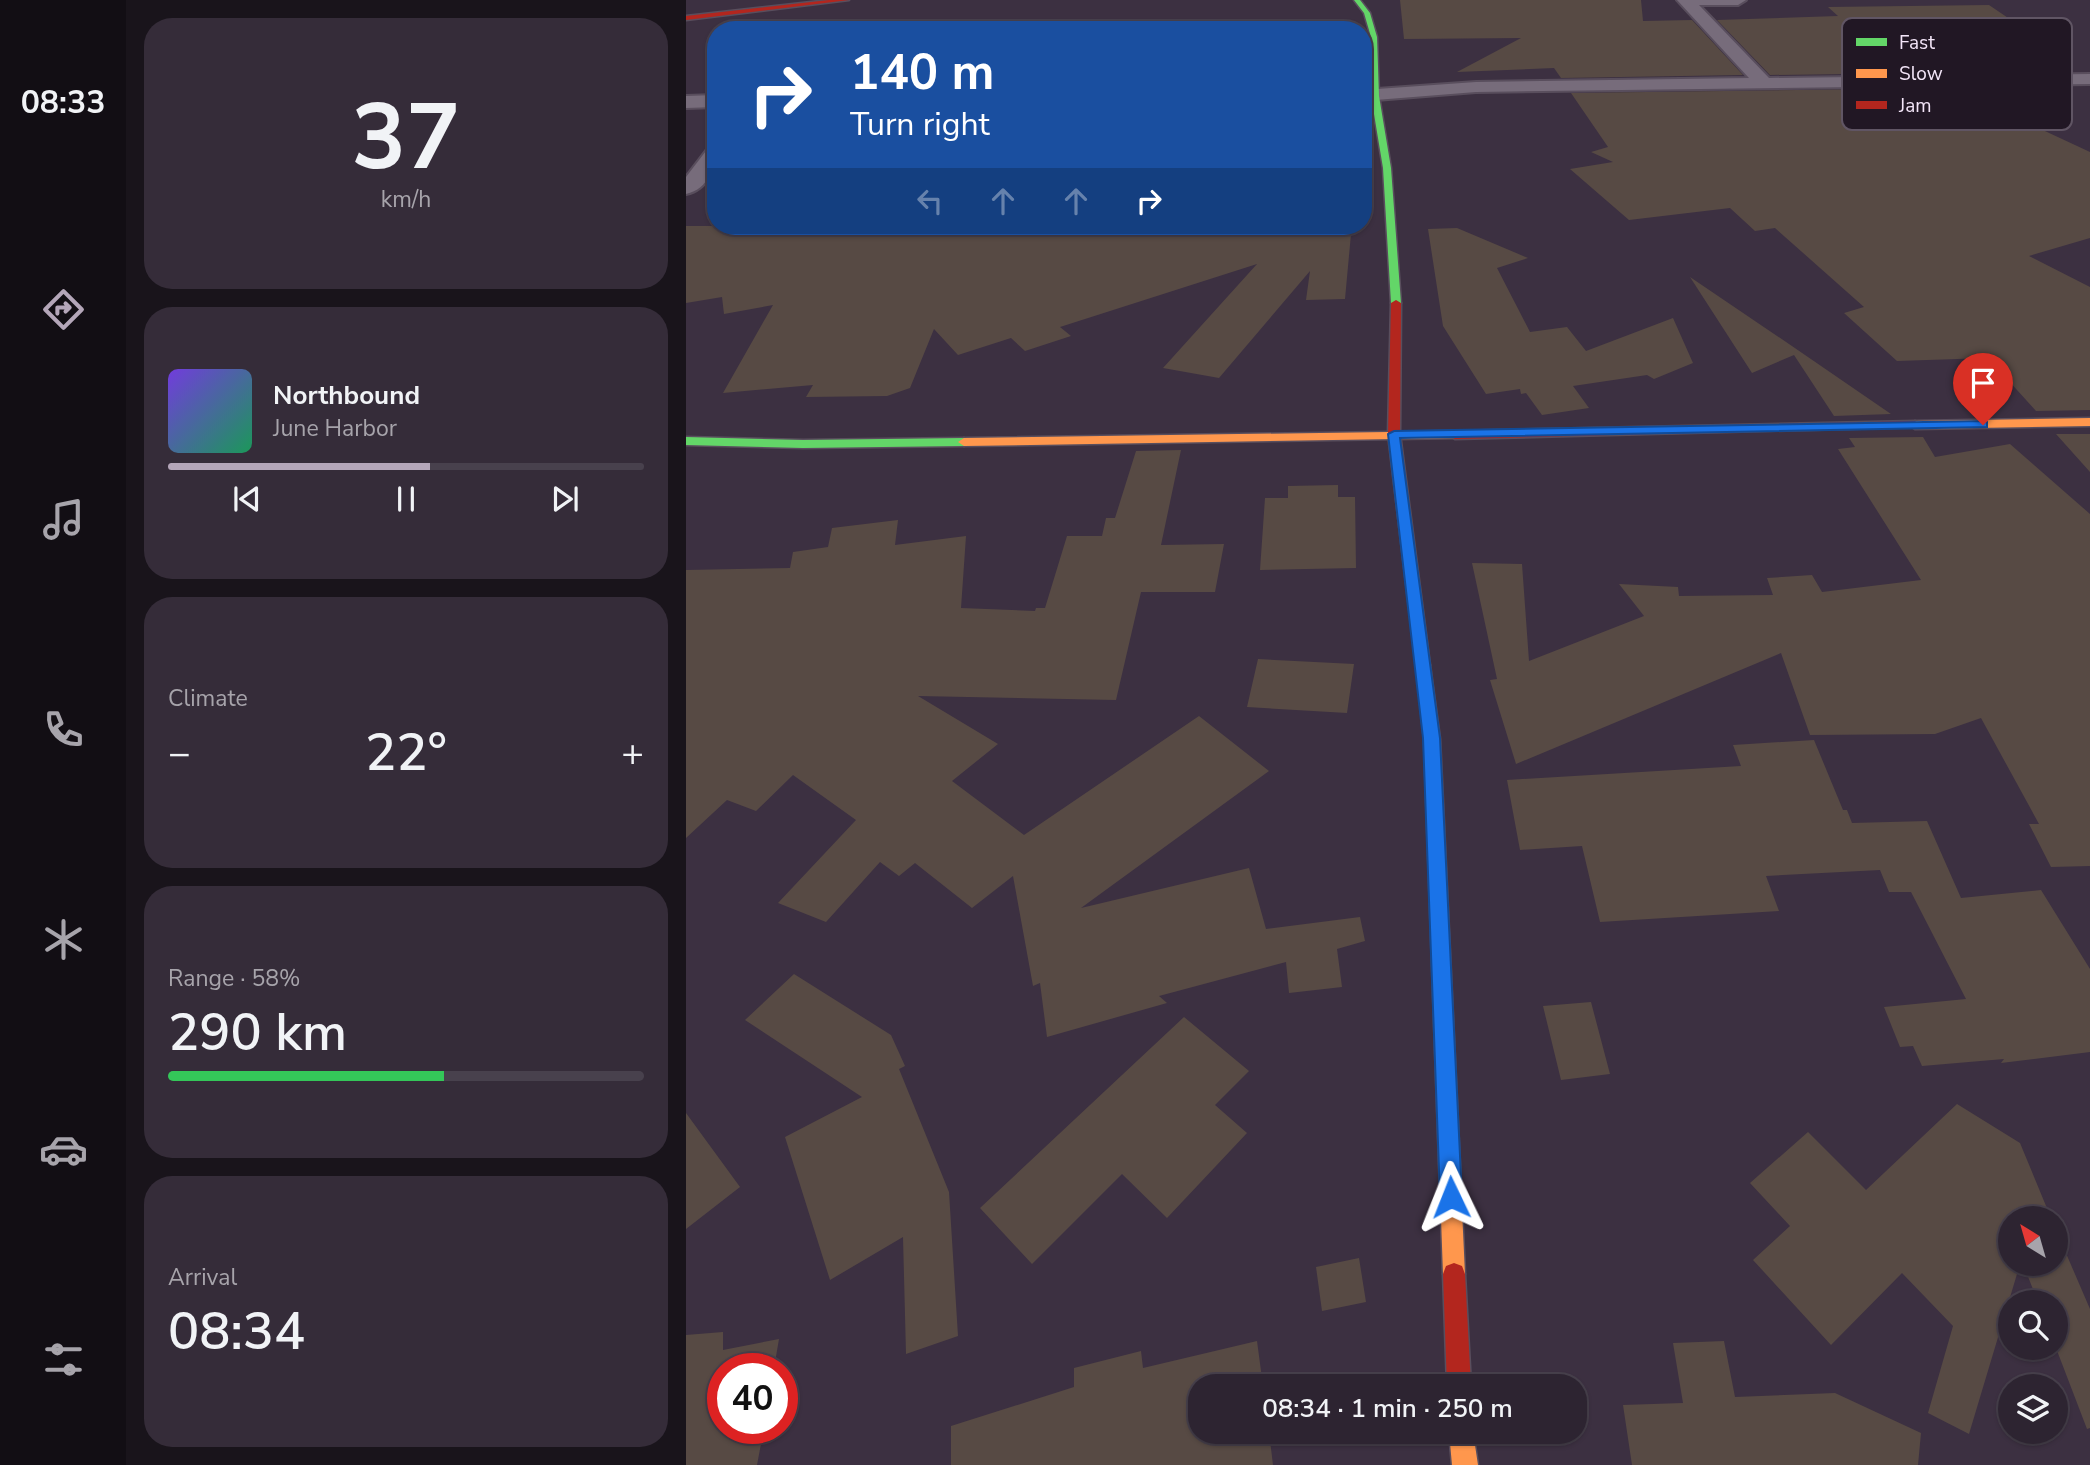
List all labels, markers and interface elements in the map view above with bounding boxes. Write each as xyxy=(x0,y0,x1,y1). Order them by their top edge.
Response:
legend xyxy=(1842,18,2072,130)
text: Fast xyxy=(1899,30,1935,56)
text: 140 m xyxy=(850,39,994,106)
icon: right xyxy=(735,49,826,140)
text: Slow xyxy=(1899,61,1943,87)
text: 37 xyxy=(351,76,461,200)
text: 08:33 xyxy=(21,81,105,124)
text: Jam xyxy=(1898,93,1932,119)
text: Turn right xyxy=(850,103,990,146)
icon: left xyxy=(911,182,949,220)
icon: ahead xyxy=(984,182,1022,220)
icon: ahead xyxy=(1057,182,1095,220)
icon: right xyxy=(1130,182,1168,220)
text: km/h xyxy=(381,184,431,215)
icon: directions xyxy=(39,285,88,334)
pin xyxy=(1953,353,2013,425)
icon: arrive xyxy=(1964,364,2002,402)
text: Northbound xyxy=(273,378,420,413)
text: June Harbor xyxy=(273,413,397,444)
icon: previous xyxy=(228,480,266,518)
icon: pause xyxy=(387,480,425,518)
icon: next xyxy=(546,480,584,518)
icon: music xyxy=(39,495,88,544)
text: Climate xyxy=(168,683,248,714)
icon: phone xyxy=(39,705,88,754)
text: 22° xyxy=(365,717,447,788)
text: − xyxy=(168,728,191,779)
text: + xyxy=(621,728,644,779)
icon: climate xyxy=(39,915,88,964)
text: Range · 58% xyxy=(168,963,300,994)
text: 290 km xyxy=(168,997,347,1068)
icon: car xyxy=(39,1125,88,1174)
position arrow xyxy=(1414,1160,1488,1234)
north arrow xyxy=(1998,1206,2068,1276)
map controls xyxy=(1998,1206,2068,1444)
text: Arrival xyxy=(168,1262,237,1293)
button: search xyxy=(1998,1290,2068,1360)
text: 08:34 xyxy=(168,1296,305,1367)
icon: filters xyxy=(39,1335,88,1384)
speed limit sign: 40 xyxy=(707,1353,798,1444)
button: layers xyxy=(1998,1374,2068,1444)
text: 08:34 · 1 min · 250 m xyxy=(1262,1391,1513,1426)

